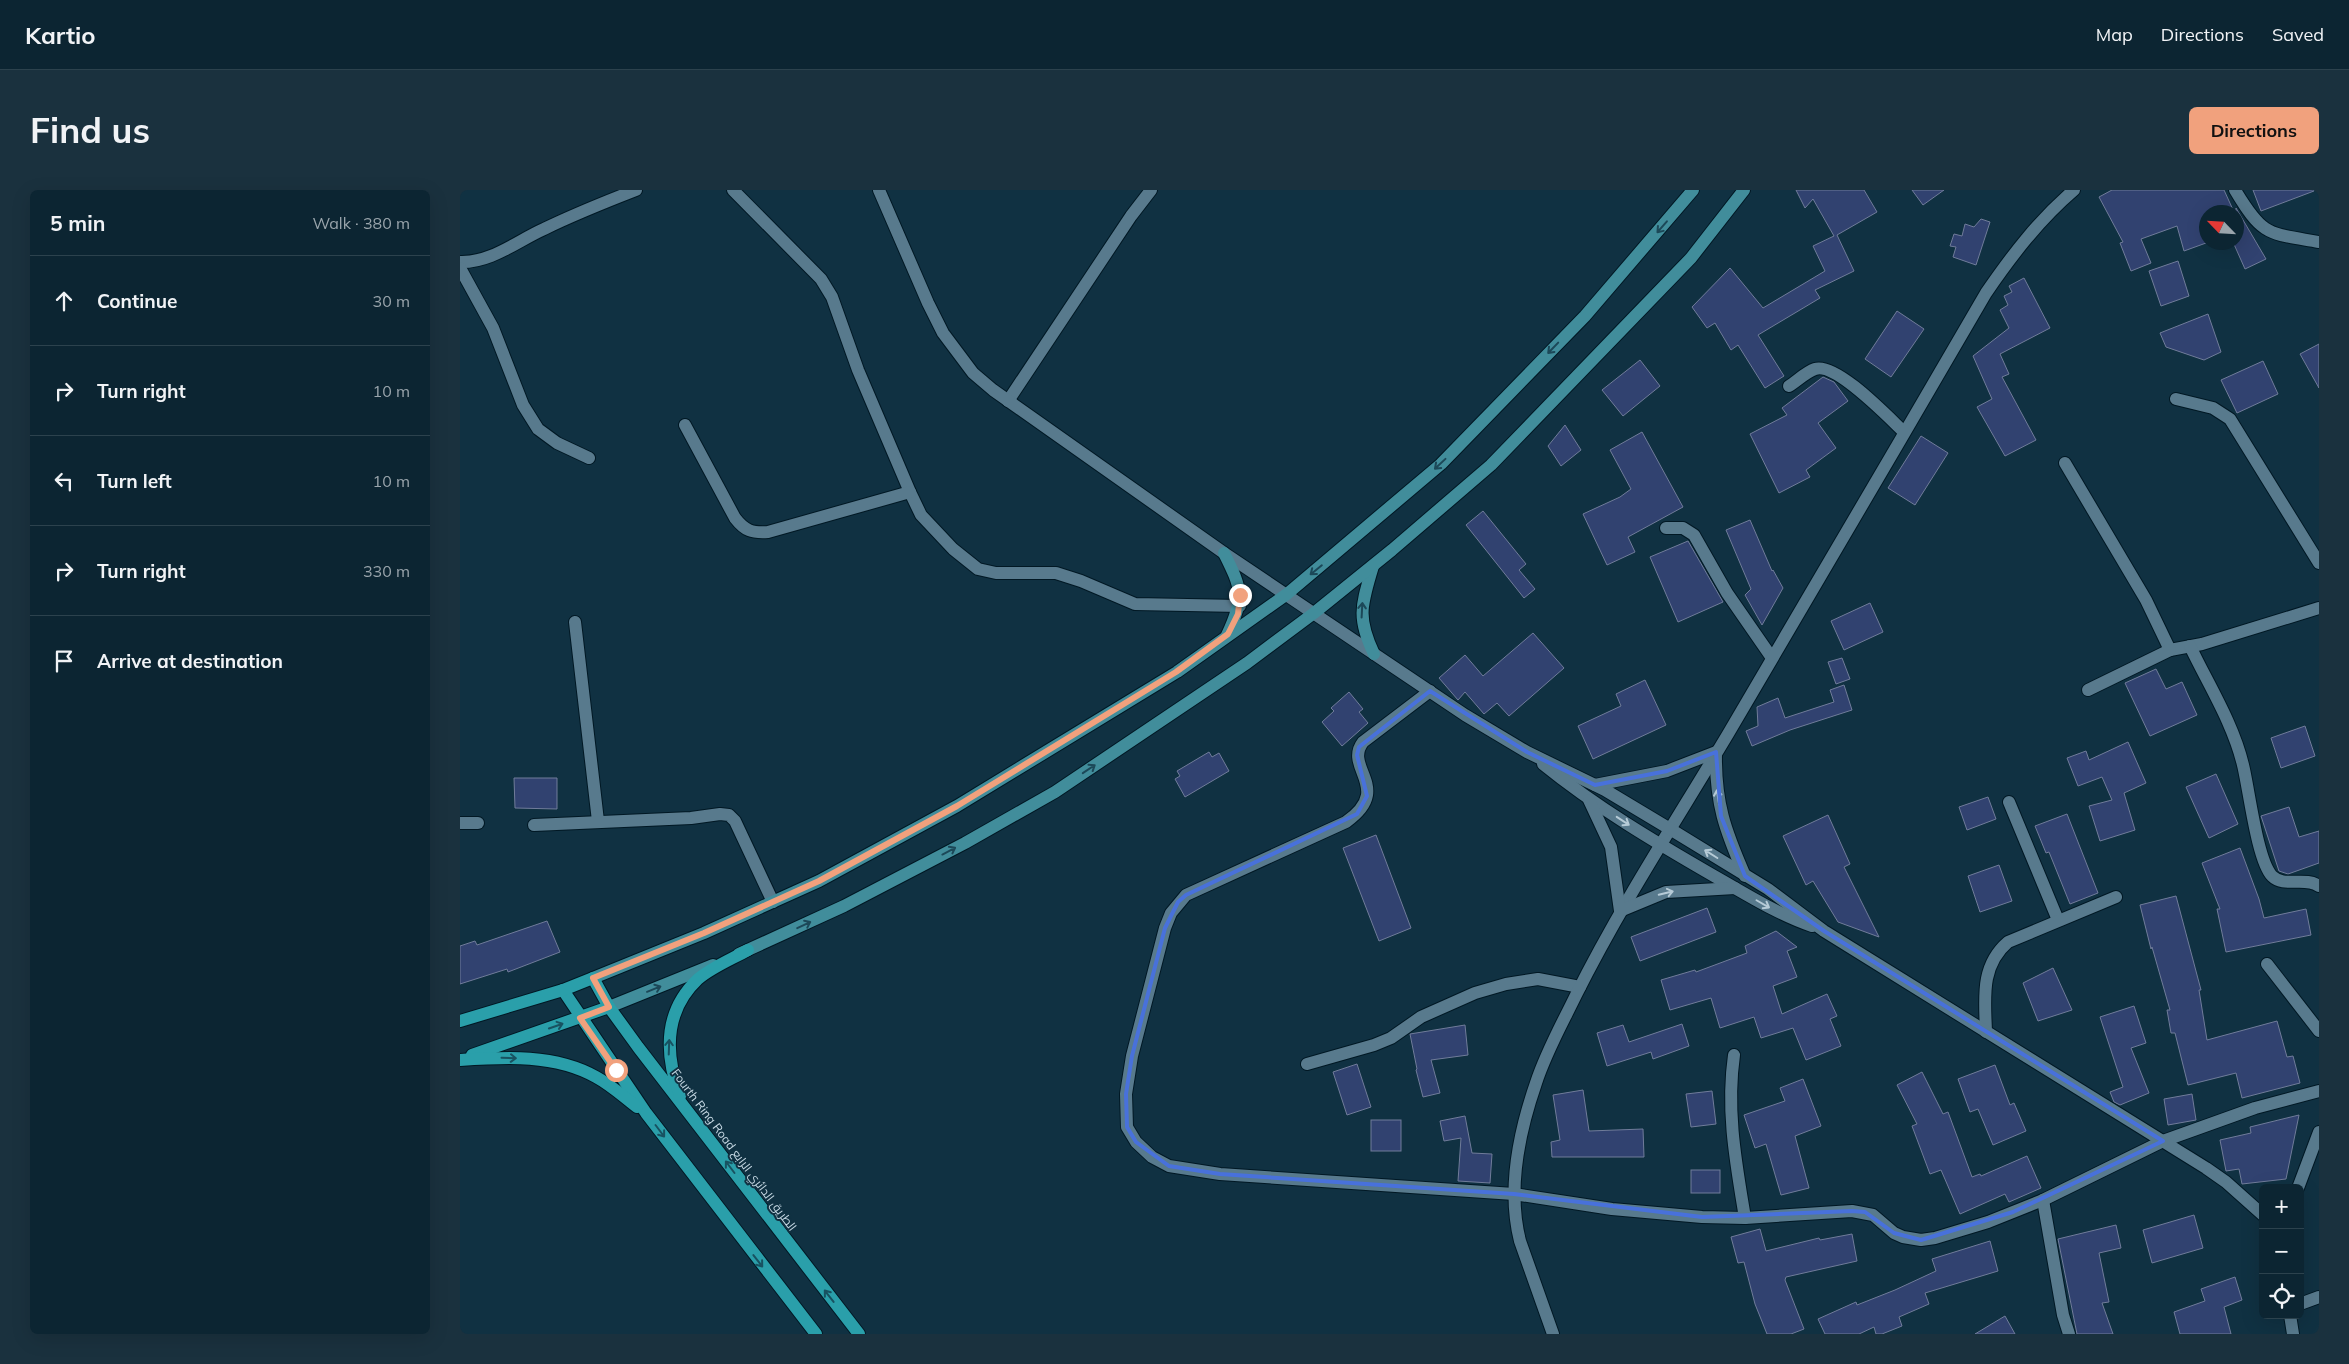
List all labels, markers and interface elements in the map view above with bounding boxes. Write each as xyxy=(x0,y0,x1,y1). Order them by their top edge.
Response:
text: Kartio xyxy=(25,20,96,50)
text: Map xyxy=(2096,23,2133,46)
text: Directions xyxy=(2161,23,2244,46)
text: Saved xyxy=(2272,23,2324,46)
button: Directions xyxy=(2189,107,2319,154)
text: Find us xyxy=(30,108,150,152)
north arrow xyxy=(2199,205,2244,250)
text: 5 min xyxy=(50,210,105,236)
text: Walk · 380 m xyxy=(312,213,410,233)
one-way arrow xyxy=(1656,220,1667,233)
icon: ahead xyxy=(50,287,78,315)
text: Continue xyxy=(97,289,177,313)
text: 30 m xyxy=(373,291,410,311)
one-way arrow xyxy=(1547,342,1560,354)
icon: right xyxy=(50,377,78,405)
text: Turn right xyxy=(97,379,186,403)
text: 10 m xyxy=(373,381,410,401)
one-way arrow xyxy=(1434,458,1446,470)
icon: left xyxy=(50,467,78,495)
text: Turn left xyxy=(97,469,172,493)
text: 10 m xyxy=(373,471,410,491)
icon: right xyxy=(50,557,78,585)
text: Turn right xyxy=(97,559,186,583)
text: 330 m xyxy=(363,561,410,581)
one-way arrow xyxy=(1310,564,1323,575)
route end xyxy=(1229,584,1252,607)
one-way arrow xyxy=(1358,603,1367,619)
icon: arrive xyxy=(50,647,78,675)
text: Arrive at destination xyxy=(97,649,283,673)
one-way arrow xyxy=(1081,764,1095,774)
one-way arrow xyxy=(1713,789,1723,805)
one-way arrow xyxy=(1616,816,1630,826)
one-way arrow xyxy=(941,846,956,856)
one-way arrow xyxy=(1705,849,1719,859)
one-way arrow xyxy=(1657,888,1673,897)
one-way arrow xyxy=(1756,899,1771,909)
one-way arrow xyxy=(796,920,811,929)
one-way arrow xyxy=(646,984,661,993)
one-way arrow xyxy=(548,1021,563,1030)
one-way arrow xyxy=(665,1039,674,1055)
one-way arrow xyxy=(500,1053,516,1063)
route start xyxy=(605,1059,628,1082)
street label: Fourth Ring Road الطريق الدائري الرابع xyxy=(666,1066,800,1235)
one-way arrow xyxy=(655,1124,665,1138)
one-way arrow xyxy=(724,1161,735,1174)
map controls xyxy=(2259,1184,2304,1319)
button: + xyxy=(2259,1184,2304,1229)
button: − xyxy=(2259,1229,2304,1274)
one-way arrow xyxy=(753,1254,763,1268)
button: locate xyxy=(2259,1274,2304,1319)
one-way arrow xyxy=(824,1290,835,1303)

